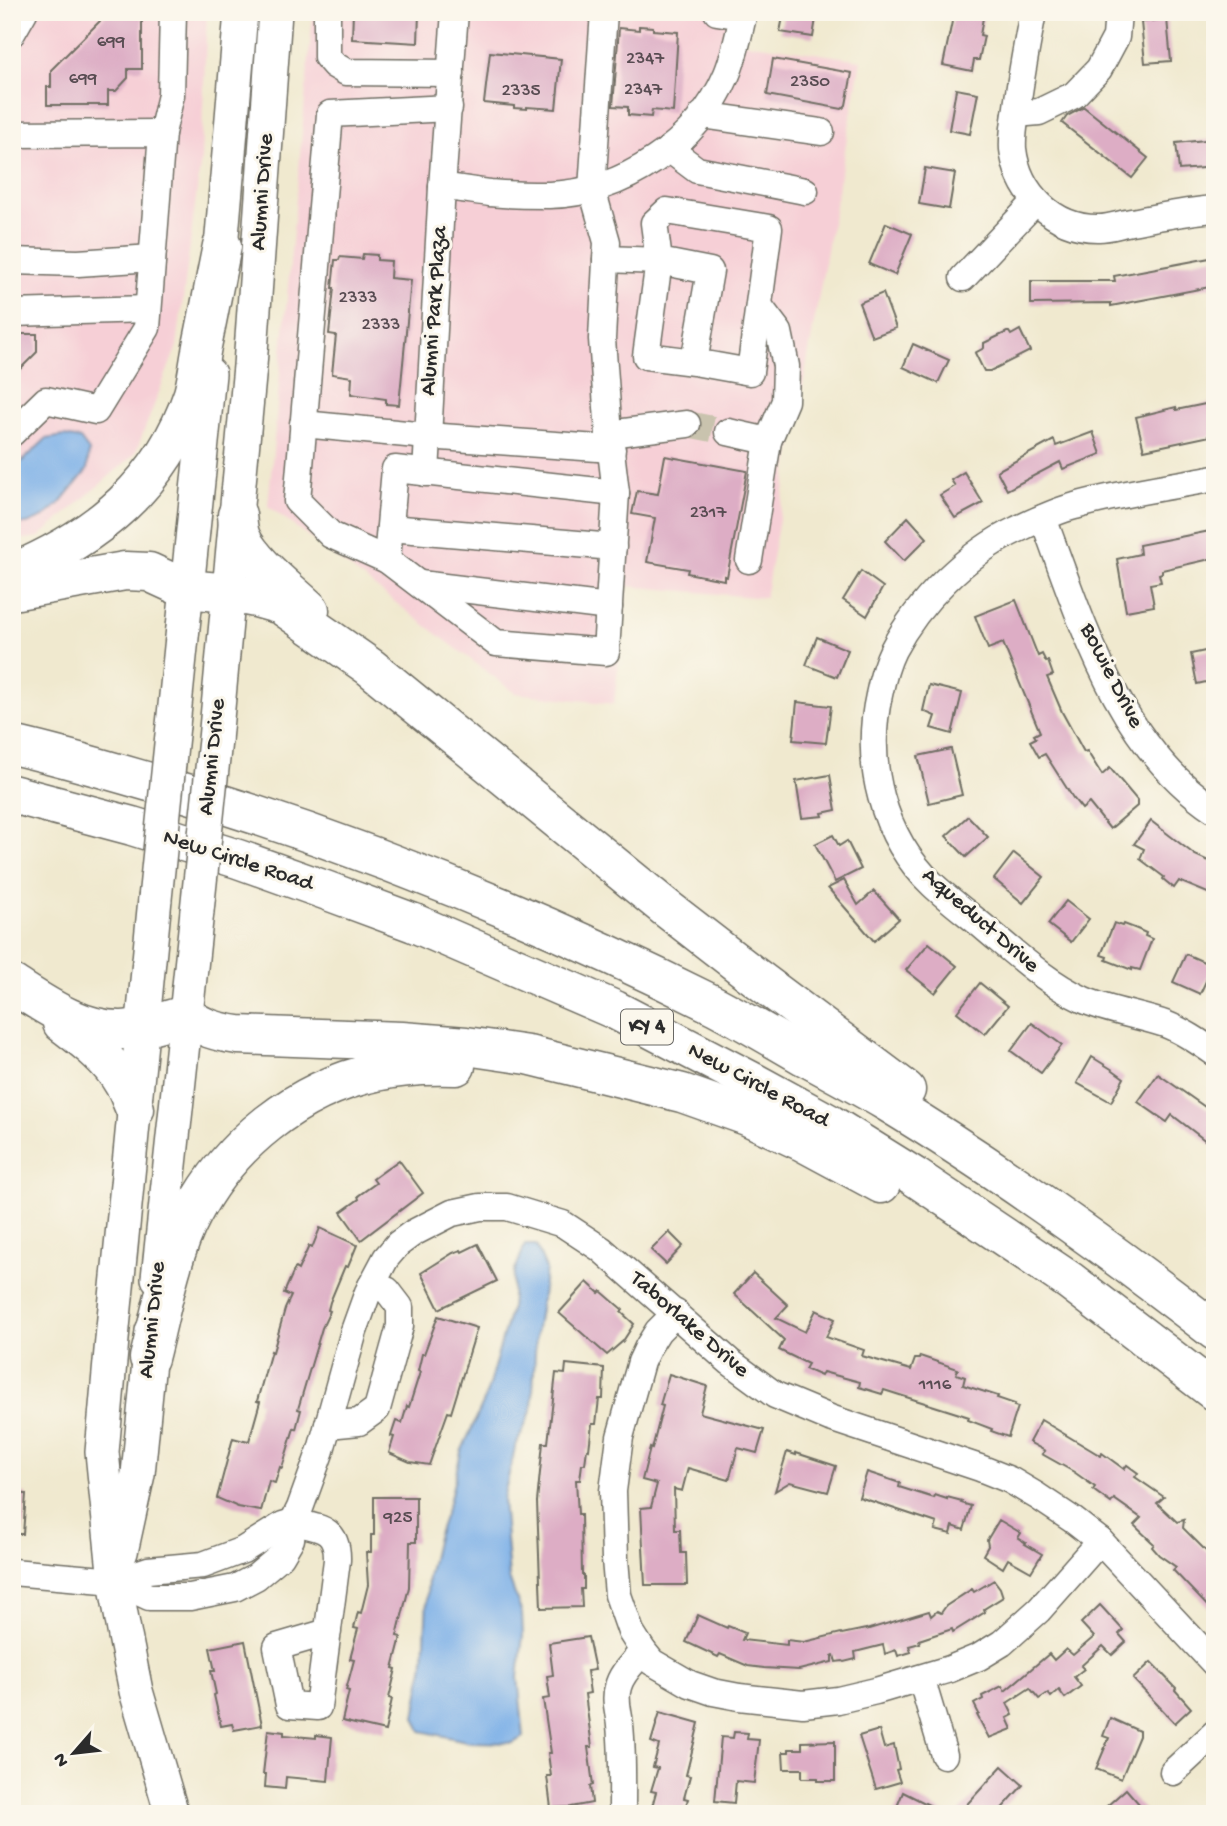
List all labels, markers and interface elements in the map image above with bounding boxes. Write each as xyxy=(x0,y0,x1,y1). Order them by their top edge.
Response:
house number: 699 xyxy=(97,31,126,54)
house number: 2347 xyxy=(626,48,665,71)
house number: 699 xyxy=(69,68,98,91)
house number: 2350 xyxy=(790,71,830,94)
house number: 2347 xyxy=(624,79,663,102)
house number: 2335 xyxy=(501,80,541,103)
street label: Alumni Drive xyxy=(245,131,281,251)
street label: Alumni Park Plaza xyxy=(416,224,454,397)
house number: 2333 xyxy=(339,287,378,310)
house number: 2333 xyxy=(362,314,401,337)
house number: 2317 xyxy=(690,502,727,525)
street label: Bowie Drive xyxy=(1073,618,1149,734)
street label: Alumni Drive xyxy=(193,696,233,817)
street label: New Circle Road xyxy=(160,824,318,898)
street label: Aqueduct Drive xyxy=(916,863,1045,980)
road number: KY 4 xyxy=(621,1010,673,1044)
street label: New Circle Road xyxy=(683,1037,835,1135)
street label: Alumni Drive xyxy=(133,1259,173,1380)
street label: Taborlake Drive xyxy=(622,1264,755,1385)
house number: 1116 xyxy=(918,1374,952,1397)
house number: 925 xyxy=(383,1507,412,1530)
north arrow xyxy=(38,1717,108,1787)
text: N xyxy=(49,1748,75,1770)

